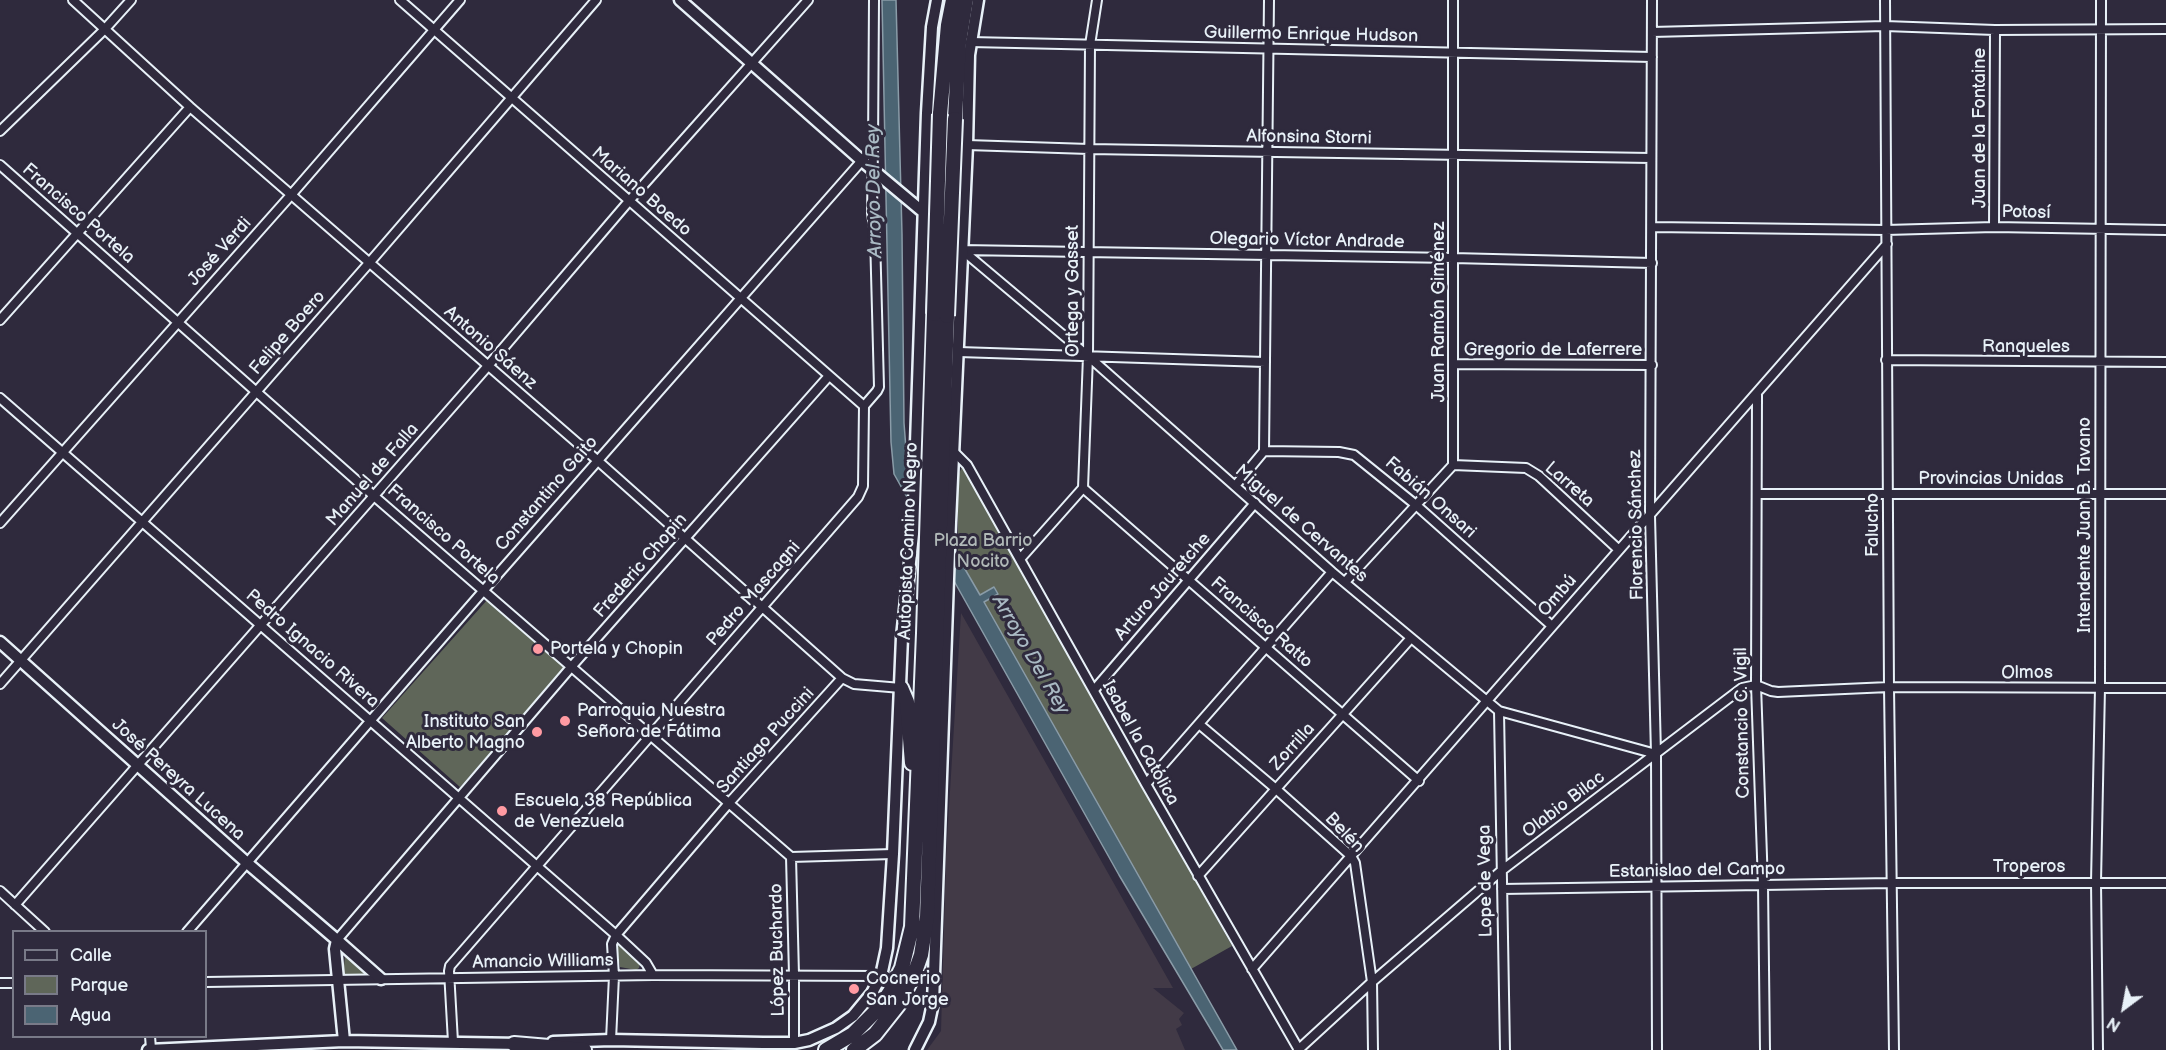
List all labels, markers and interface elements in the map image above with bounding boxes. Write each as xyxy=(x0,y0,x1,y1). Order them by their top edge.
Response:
street label: Guillermo Enrique Hudson xyxy=(1204,22,1418,48)
street label: Juan de la Fontaine xyxy=(1969,48,1991,208)
water label: Arroyo Del Rey xyxy=(862,124,888,258)
street label: Alfonsina Storni xyxy=(1246,126,1372,150)
street label: Mariano Boedo xyxy=(587,143,695,241)
street label: Francisco Portela xyxy=(17,159,139,269)
street label: Potosí xyxy=(2001,202,2051,224)
street label: José Verdi xyxy=(184,213,256,291)
street label: Juan Ramón Giménez xyxy=(1428,222,1450,402)
street label: Ortega y Gasset xyxy=(1062,225,1084,357)
street label: Olegario Víctor Andrade xyxy=(1209,229,1405,253)
street label: Felipe Boero xyxy=(246,286,330,380)
street label: Antonio Sáenz xyxy=(439,302,541,394)
street label: Ranqueles xyxy=(1982,336,2070,358)
street label: Gregorio de Laferrere xyxy=(1464,339,1642,361)
street label: Intendente Juan B. Tavano xyxy=(2074,417,2096,633)
street label: Manuel de Falla xyxy=(322,419,424,531)
street label: Constantino Gaito xyxy=(491,432,603,556)
street label: Autopista Camino Negro xyxy=(895,442,923,640)
street label: Florencio Sánchez xyxy=(1625,449,1649,601)
street label: Fabián Onsari xyxy=(1380,453,1480,543)
street label: Larreta xyxy=(1540,458,1598,512)
street label: Miguel de Cervantes xyxy=(1230,460,1372,588)
street label: Provincias Unidas xyxy=(1918,468,2064,490)
street label: Francisco Portela xyxy=(382,480,504,590)
street label: Falucho xyxy=(1862,493,1884,557)
street label: Frederic Chopin xyxy=(590,509,692,623)
street label: Arturo Jauretche xyxy=(1110,529,1216,645)
park label: Plaza Barrio Nocito xyxy=(934,530,1032,572)
street label: Pedro Mascagni xyxy=(703,537,805,651)
street label: Ombú xyxy=(1534,571,1582,621)
street label: Francisco Ratto xyxy=(1206,573,1316,673)
street label: Pedro Ignacio Rivera xyxy=(241,585,383,713)
water label: Arroyo Del Rey xyxy=(986,591,1074,719)
place label: Portela y Chopin xyxy=(550,638,683,660)
marker: Portela y Chopin xyxy=(531,642,545,656)
street label: Constancio C. Vigil xyxy=(1731,647,1755,799)
street label: Olmos xyxy=(2001,662,2053,684)
street label: Isabel la Católica xyxy=(1097,677,1183,809)
street label: Santiago Puccini xyxy=(713,683,819,799)
place label: Parroquia Nuestra Señora de Fátima xyxy=(577,700,725,742)
place label: Instituto San Alberto Magno xyxy=(406,711,525,754)
street label: José Pereyra Lucena xyxy=(107,714,249,846)
marker: Parroquia Nuestra Señora de Fátima xyxy=(558,714,572,728)
street label: Zorrilla xyxy=(1266,719,1320,775)
marker: Instituto San Alberto Magno xyxy=(530,725,544,739)
street label: Olabio Bilac xyxy=(1519,767,1609,843)
place label: Escuela 38 República de Venezuela xyxy=(514,790,692,832)
marker: Escuela 38 República de Venezuela xyxy=(495,804,509,818)
street label: Belén xyxy=(1320,808,1368,858)
street label: Lope de Vega xyxy=(1474,824,1498,938)
street label: Troperos xyxy=(1993,856,2065,878)
street label: Estanislao del Campo xyxy=(1608,859,1786,883)
street label: López Buchardo xyxy=(766,883,790,1017)
legend xyxy=(12,930,207,1038)
text: Calle xyxy=(70,945,112,966)
street label: Amancio Williams xyxy=(472,950,614,974)
place label: Cocnerio San Jorge xyxy=(866,968,949,1010)
text: Parque xyxy=(70,975,128,996)
north arrow xyxy=(2094,978,2154,1038)
marker: Cocnerio San Jorge xyxy=(847,982,861,996)
text: Agua xyxy=(70,1005,111,1026)
text: N xyxy=(2104,1012,2124,1035)

